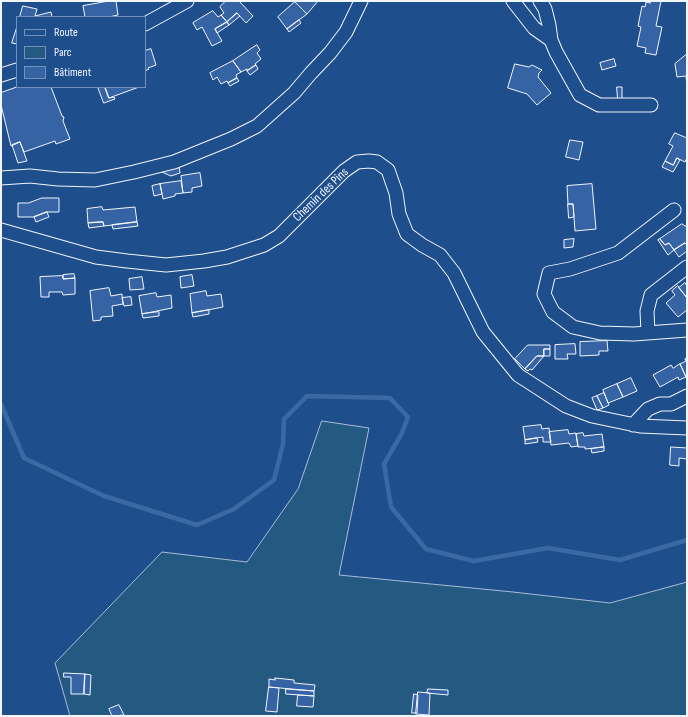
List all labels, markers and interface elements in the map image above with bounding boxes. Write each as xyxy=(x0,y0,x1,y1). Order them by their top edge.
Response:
legend xyxy=(16,16,146,88)
text: Route xyxy=(54,25,78,40)
text: Parc xyxy=(54,45,72,60)
text: Bâtiment xyxy=(54,65,91,80)
street label: Chemin des Pins xyxy=(290,165,352,225)

